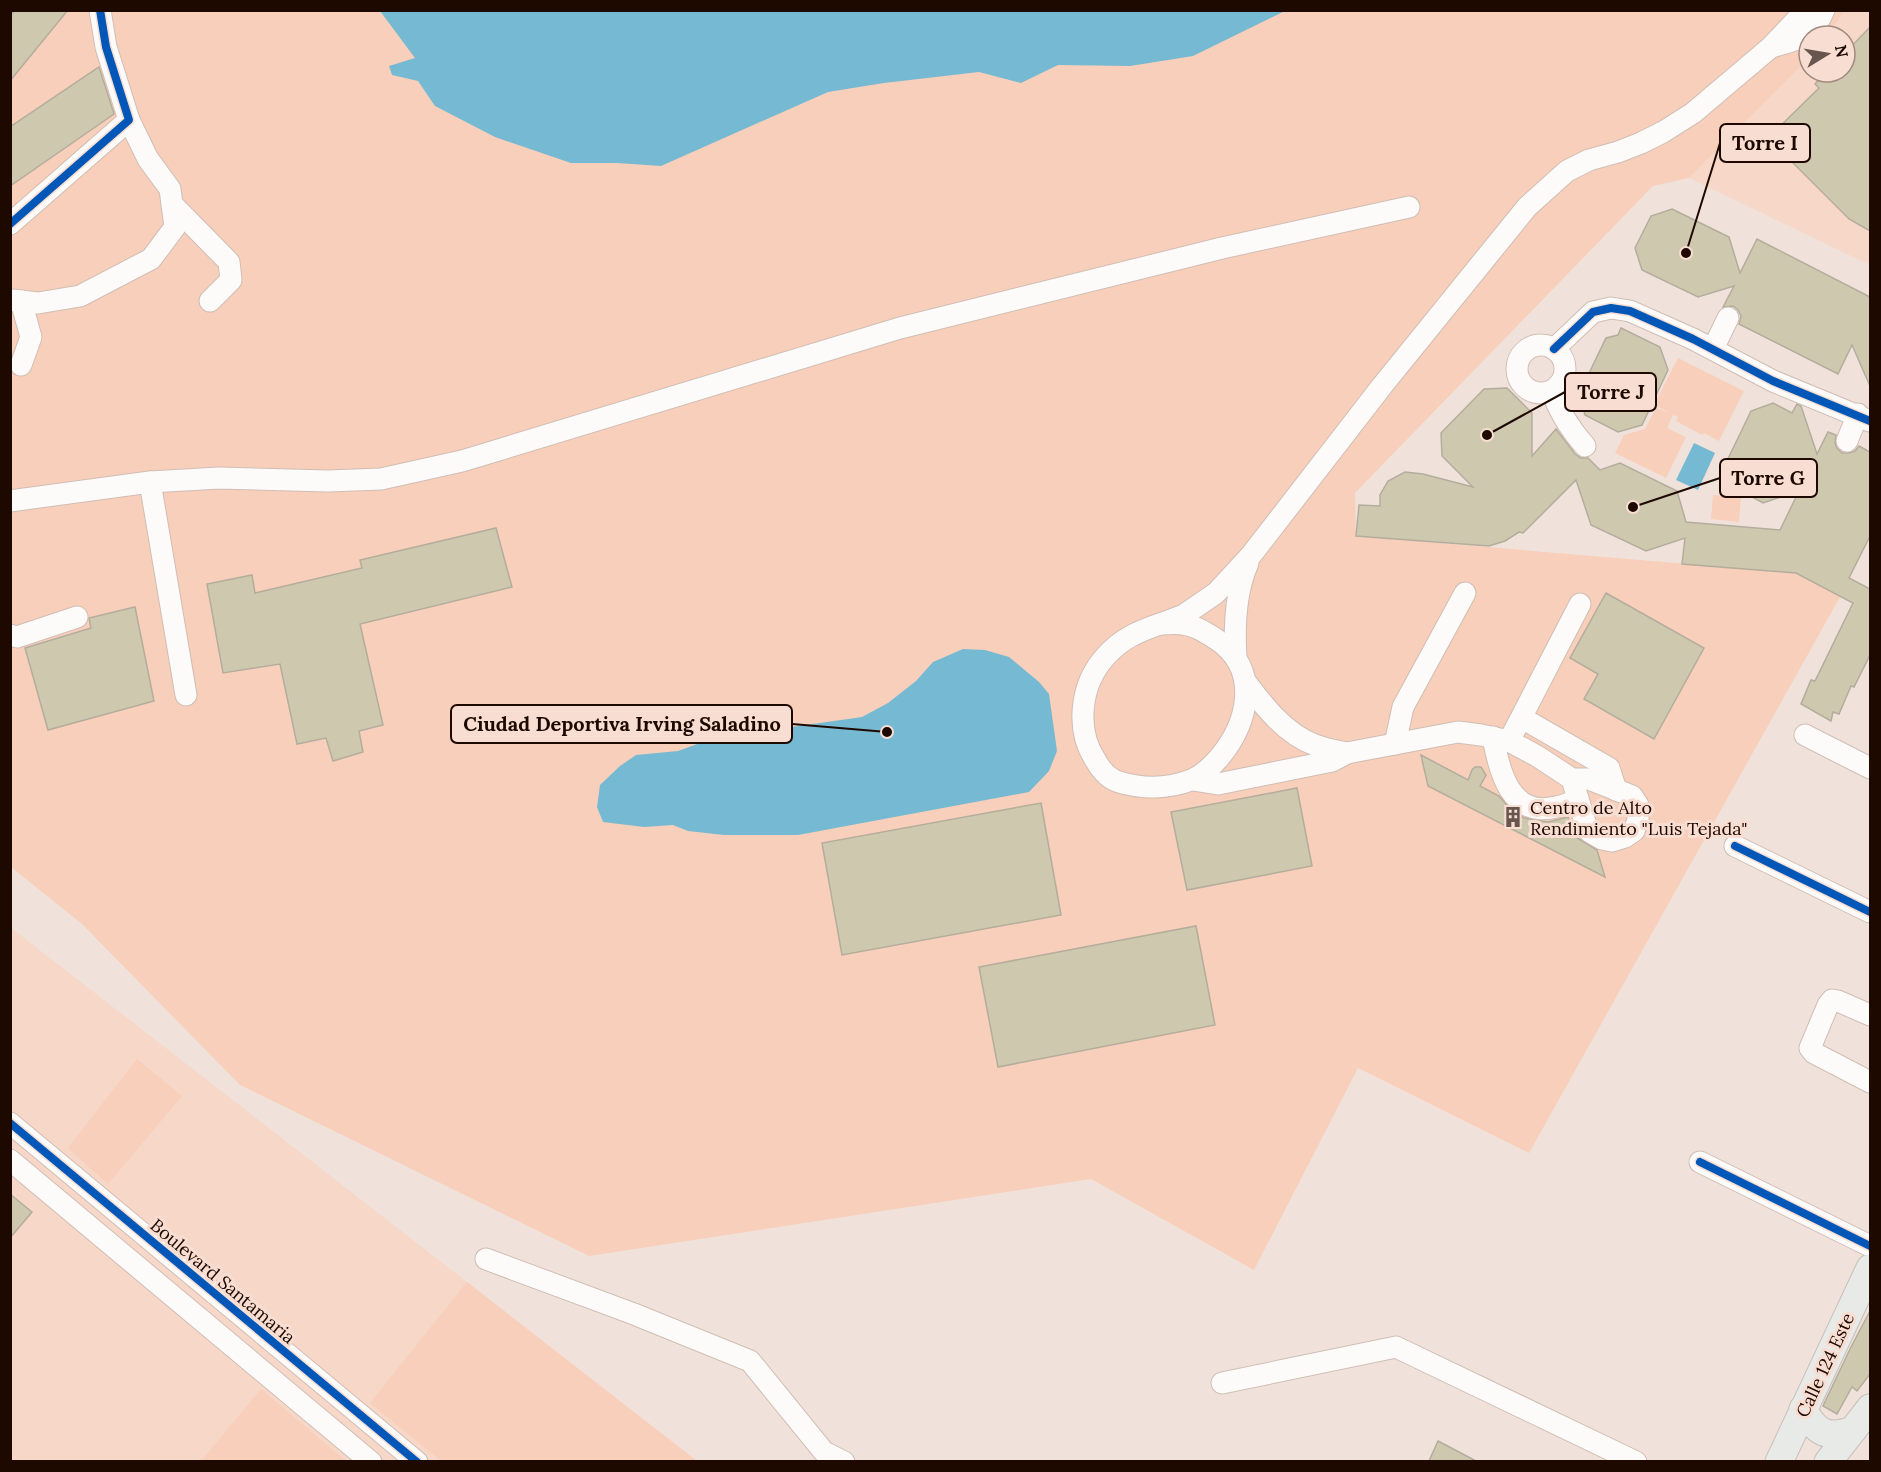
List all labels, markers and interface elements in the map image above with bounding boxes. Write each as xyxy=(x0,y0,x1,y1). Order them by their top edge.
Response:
north arrow xyxy=(1797,24,1857,84)
text: N xyxy=(1831,43,1853,59)
callout: Torre I xyxy=(1720,124,1810,162)
text: Torre I xyxy=(1732,130,1798,155)
callout: Torre J xyxy=(1565,373,1656,411)
text: Torre J xyxy=(1577,379,1645,404)
callout: Torre G xyxy=(1720,459,1817,497)
text: Torre G xyxy=(1731,465,1805,490)
callout: Ciudad Deportiva Irving Saladino xyxy=(451,705,792,743)
text: Ciudad Deportiva Irving Saladino xyxy=(463,711,781,736)
place label: Centro de Alto Rendimiento "Luis Tejada" xyxy=(1530,796,1748,840)
building icon: Centro de Alto Rendimiento "Luis Tejada" xyxy=(1501,805,1525,829)
street label: Boulevard Santamaria xyxy=(146,1214,300,1348)
street label: Calle 124 Este xyxy=(1791,1309,1859,1421)

